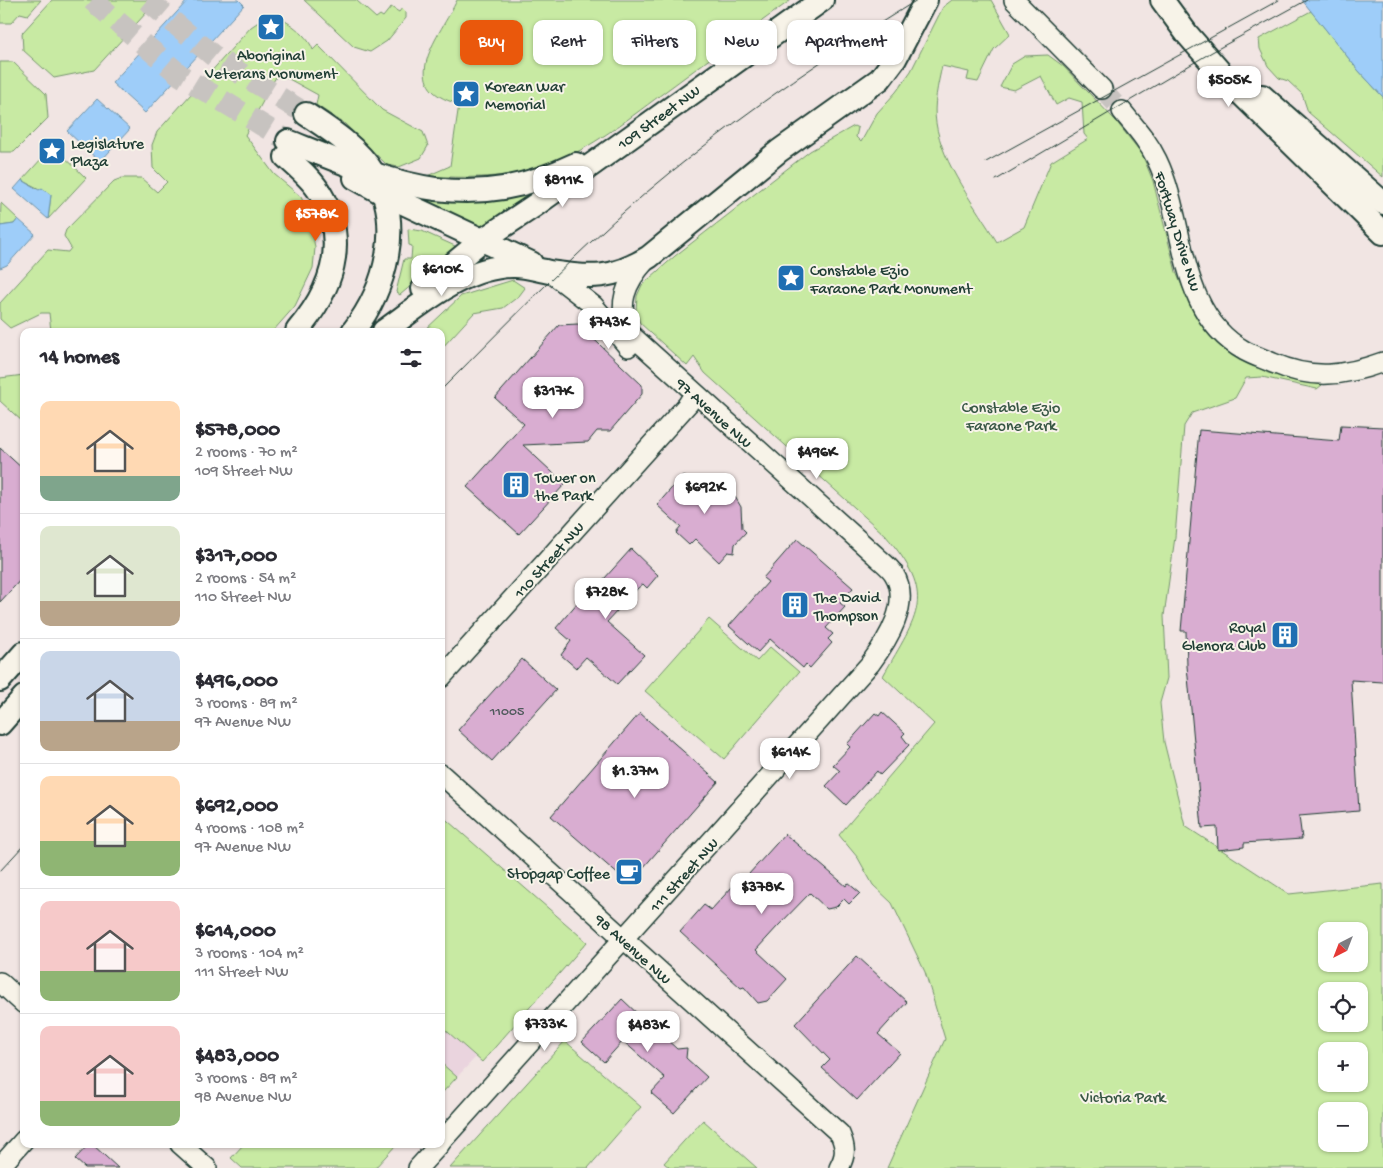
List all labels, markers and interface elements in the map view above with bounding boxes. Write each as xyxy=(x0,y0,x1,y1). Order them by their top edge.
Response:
place icon: Aboriginal Veterans Monument xyxy=(256,12,286,42)
chip: Buy xyxy=(460,20,523,65)
chip: Rent xyxy=(533,20,603,65)
chip: Filters xyxy=(613,20,696,65)
chip: New xyxy=(706,20,777,65)
chip: Apartment xyxy=(787,20,904,65)
place label: Aboriginal Veterans Monument xyxy=(204,48,338,85)
pin: $505K xyxy=(1194,66,1264,108)
text: $505K xyxy=(1208,72,1250,91)
place icon: Korean War Memorial xyxy=(451,79,481,109)
place label: Korean War Memorial xyxy=(485,79,566,116)
street label: 109 Street NW xyxy=(614,82,706,156)
place icon: Legislature Plaza xyxy=(37,136,67,166)
place label: Legislature Plaza xyxy=(70,136,145,173)
pin: $811K xyxy=(528,166,598,208)
street label: Fortway Drive NW xyxy=(1148,169,1203,295)
text: $811K xyxy=(544,172,582,191)
pin: $578K xyxy=(281,200,351,242)
text: $578K xyxy=(295,206,337,225)
pin: $610K xyxy=(407,254,477,297)
text: $610K xyxy=(422,261,462,280)
place icon: Constable Ezio Faraone Park Monument xyxy=(776,263,806,293)
place label: Constable Ezio Faraone Park Monument xyxy=(809,263,974,300)
pin: $743K xyxy=(574,308,644,350)
text: $743K xyxy=(589,314,629,333)
icon: filters xyxy=(397,344,425,372)
text: 14 homes xyxy=(40,346,119,371)
street label: 97 Avenue NW xyxy=(670,375,755,454)
pin: $317K xyxy=(518,376,588,419)
text: $317K xyxy=(533,383,573,402)
park label: Constable Ezio Faraone Park xyxy=(962,400,1060,437)
text: $578,000 xyxy=(195,419,280,444)
icon: home xyxy=(80,421,140,481)
pin: $496K xyxy=(782,438,852,480)
text: 2 rooms · 70 m² xyxy=(195,444,298,463)
text: $496K xyxy=(797,444,837,463)
text: 109 Street NW xyxy=(195,463,293,482)
building icon: Tower on the Park xyxy=(501,470,531,500)
place label: Tower on the Park xyxy=(534,470,596,507)
pin: $692K xyxy=(670,472,740,515)
text: $692K xyxy=(685,479,725,498)
street label: 110 Street NW xyxy=(511,519,590,604)
text: $317,000 xyxy=(195,545,277,570)
icon: home xyxy=(80,546,140,606)
text: 2 rooms · 54 m² xyxy=(195,570,296,589)
pin: $728K xyxy=(571,578,641,620)
text: $728K xyxy=(586,584,626,603)
text: 110 Street NW xyxy=(195,589,291,608)
building icon: The David Thompson xyxy=(780,590,810,620)
place label: The David Thompson xyxy=(813,590,882,627)
place label: Royal Glenora Club xyxy=(1182,620,1267,657)
building icon: Royal Glenora Club xyxy=(1270,620,1300,650)
text: $496,000 xyxy=(195,670,278,695)
icon: home xyxy=(80,671,140,731)
text: 3 rooms · 89 m² xyxy=(195,695,297,714)
house number: 11005 xyxy=(489,704,524,721)
text: 97 Avenue NW xyxy=(195,714,291,733)
pin: $614K xyxy=(755,738,825,780)
text: $614K xyxy=(771,744,809,763)
pin: $1.37M xyxy=(594,756,676,799)
text: $1.37M xyxy=(612,763,658,782)
text: $692,000 xyxy=(195,795,278,820)
icon: home xyxy=(80,796,140,856)
text: 4 rooms · 108 m² xyxy=(195,820,304,839)
street label: 111 Street NW xyxy=(647,835,724,918)
text: 97 Avenue NW xyxy=(195,839,291,858)
cafe icon: Stopgap Coffee xyxy=(614,857,644,887)
place label: Stopgap Coffee xyxy=(507,866,611,885)
pin: $378K xyxy=(727,872,797,915)
text: $378K xyxy=(741,879,783,898)
street label: 98 Avenue NW xyxy=(589,911,674,990)
text: $614,000 xyxy=(195,920,276,945)
icon: home xyxy=(80,921,140,981)
north arrow xyxy=(1318,922,1368,972)
map controls xyxy=(1318,922,1368,1152)
text: 3 rooms · 104 m² xyxy=(195,945,304,964)
text: 111 Street NW xyxy=(195,964,289,983)
button: locate xyxy=(1318,982,1368,1032)
pin: $733K xyxy=(510,1010,580,1052)
pin: $483K xyxy=(613,1010,683,1053)
text: $733K xyxy=(525,1016,565,1035)
text: $483K xyxy=(628,1017,668,1036)
button: + xyxy=(1318,1042,1368,1092)
text: $483,000 xyxy=(195,1045,279,1070)
icon: home xyxy=(80,1046,140,1106)
text: 3 rooms · 89 m² xyxy=(195,1070,297,1089)
text: 98 Avenue NW xyxy=(195,1089,292,1108)
park label: Victoria Park xyxy=(1080,1090,1167,1109)
button: − xyxy=(1318,1102,1368,1152)

